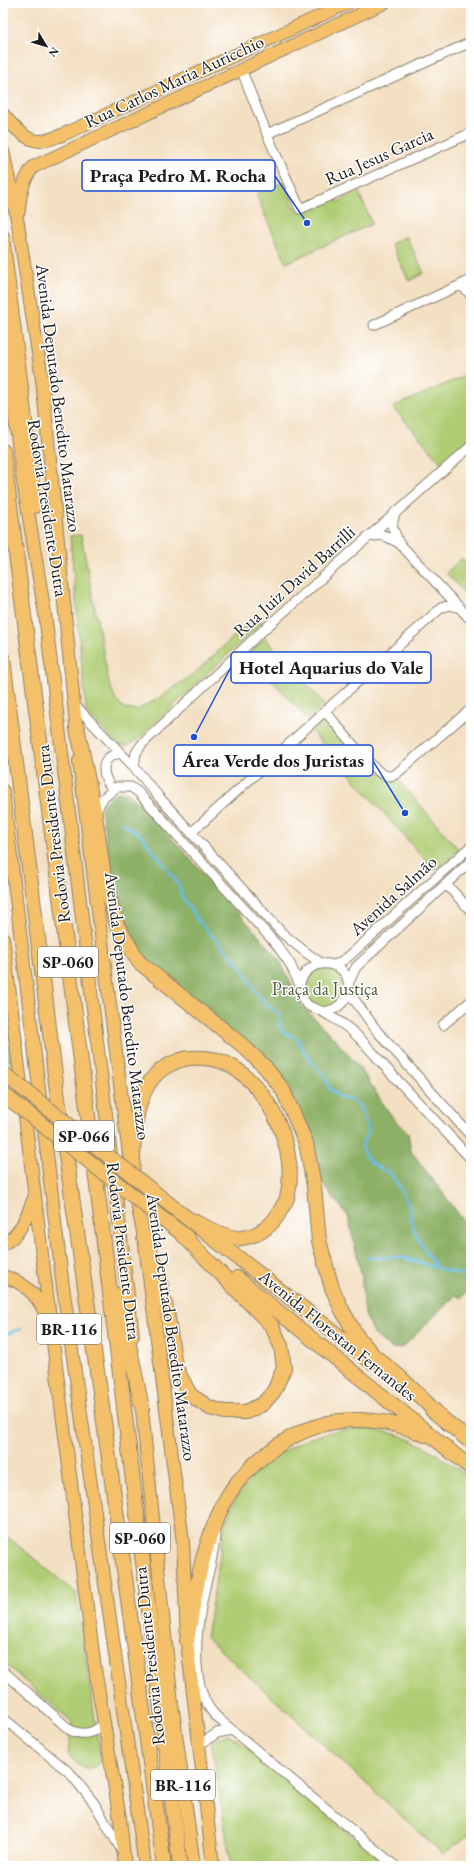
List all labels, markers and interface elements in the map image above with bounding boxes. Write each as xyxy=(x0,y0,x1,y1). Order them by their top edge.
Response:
north arrow xyxy=(26,26,66,66)
street label: Rua Carlos Maria Auricchio xyxy=(81,29,267,133)
text: N xyxy=(46,44,62,60)
street label: Rua Jesus Garcia xyxy=(321,122,437,190)
callout: Praça Pedro M. Rocha xyxy=(82,160,275,191)
text: Praça Pedro M. Rocha xyxy=(90,163,267,188)
street label: Avenida Deputado Benedito Matarazzo xyxy=(31,262,87,534)
street label: Rodovia Presidente Dutra xyxy=(23,418,74,599)
street label: Rua Juiz David Barrilli xyxy=(228,520,360,642)
callout: Hotel Aquarius do Vale xyxy=(231,652,431,683)
text: Hotel Aquarius do Vale xyxy=(239,655,423,680)
street label: Rodovia Presidente Dutra xyxy=(31,743,75,925)
callout: Área Verde dos Juristas xyxy=(174,745,373,776)
text: Área Verde dos Juristas xyxy=(181,748,364,773)
street label: Avenida Salmão xyxy=(344,850,441,941)
street label: Avenida Deputado Benedito Matarazzo xyxy=(100,870,156,1142)
road number: SP-060 xyxy=(38,947,98,977)
park label: Praça da Justiça xyxy=(272,977,379,1000)
road number: SP-066 xyxy=(54,1121,114,1151)
street label: Rodovia Presidente Dutra xyxy=(102,1160,146,1342)
street label: Avenida Deputado Benedito Matarazzo xyxy=(142,1191,202,1462)
street label: Avenida Florestan Fernandes xyxy=(254,1264,422,1406)
road number: BR-116 xyxy=(37,1314,101,1344)
road number: SP-060 xyxy=(110,1523,170,1553)
street label: Rodovia Presidente Dutra xyxy=(128,1565,170,1746)
road number: BR-116 xyxy=(151,1770,215,1800)

